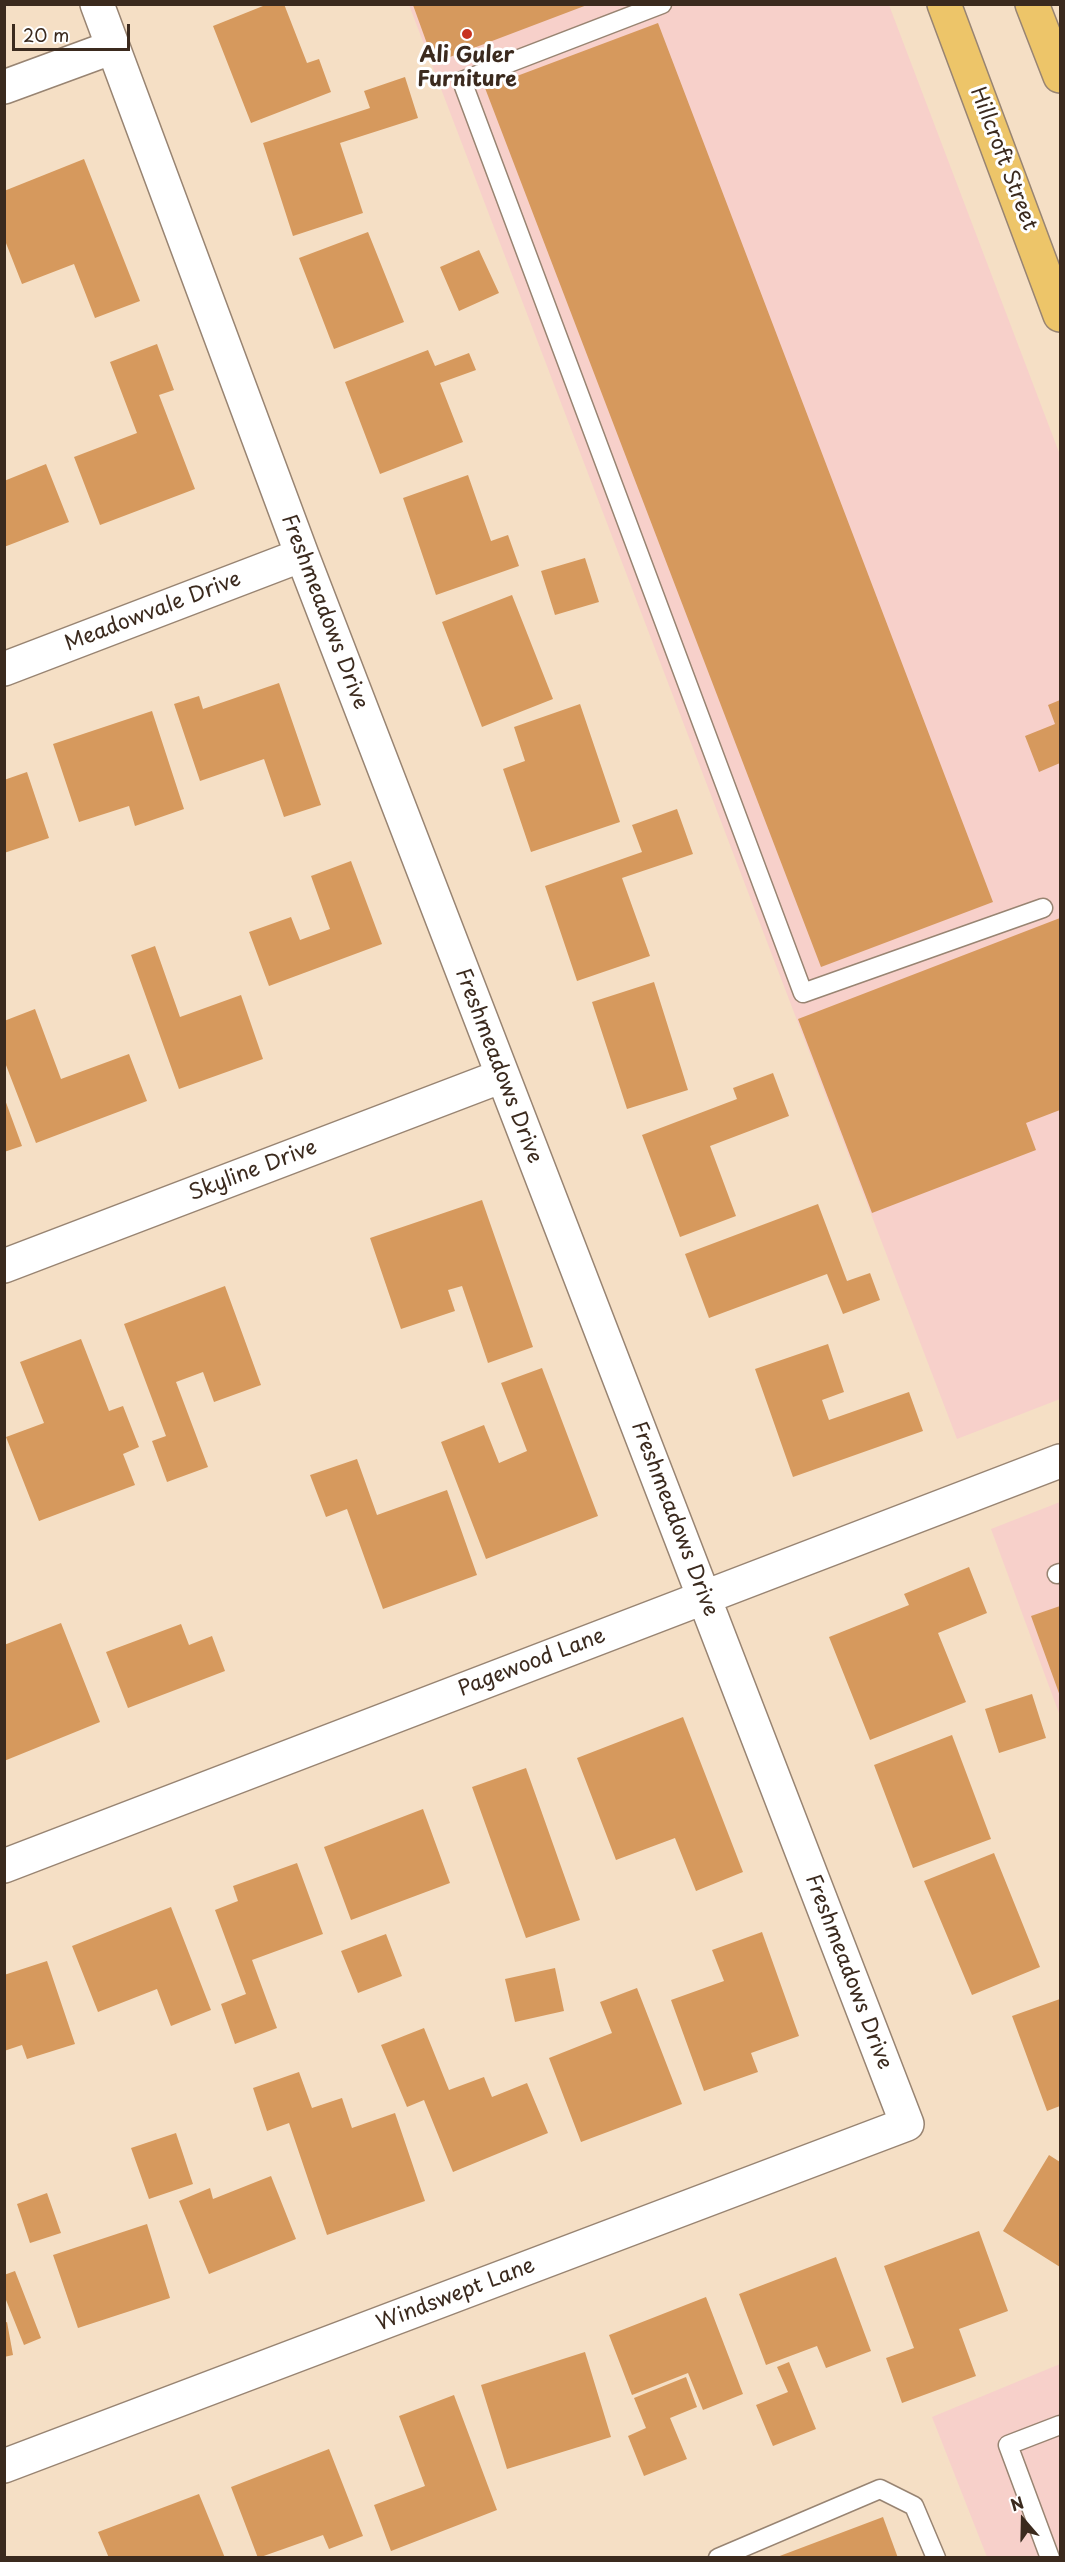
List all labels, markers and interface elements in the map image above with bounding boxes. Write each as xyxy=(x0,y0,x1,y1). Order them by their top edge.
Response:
scale bar xyxy=(15,12,134,50)
text: 20 m xyxy=(23,21,69,48)
marker: Ali Guler Furniture xyxy=(460,27,474,41)
place label: Ali Guler Furniture xyxy=(417,43,517,93)
street label: Hillcroft Street xyxy=(964,84,1042,234)
street label: Freshmeadows Drive xyxy=(275,511,373,713)
street label: Meadowvale Drive xyxy=(61,567,245,657)
street label: Freshmeadows Drive xyxy=(449,965,547,1167)
street label: Skyline Drive xyxy=(185,1135,321,1207)
street label: Freshmeadows Drive xyxy=(625,1418,723,1620)
street label: Pagewood Lane xyxy=(455,1623,609,1703)
street label: Freshmeadows Drive xyxy=(799,1871,897,2073)
street label: Windswept Lane xyxy=(373,2253,539,2337)
north arrow xyxy=(993,2490,1053,2550)
text: N xyxy=(1007,2490,1027,2517)

